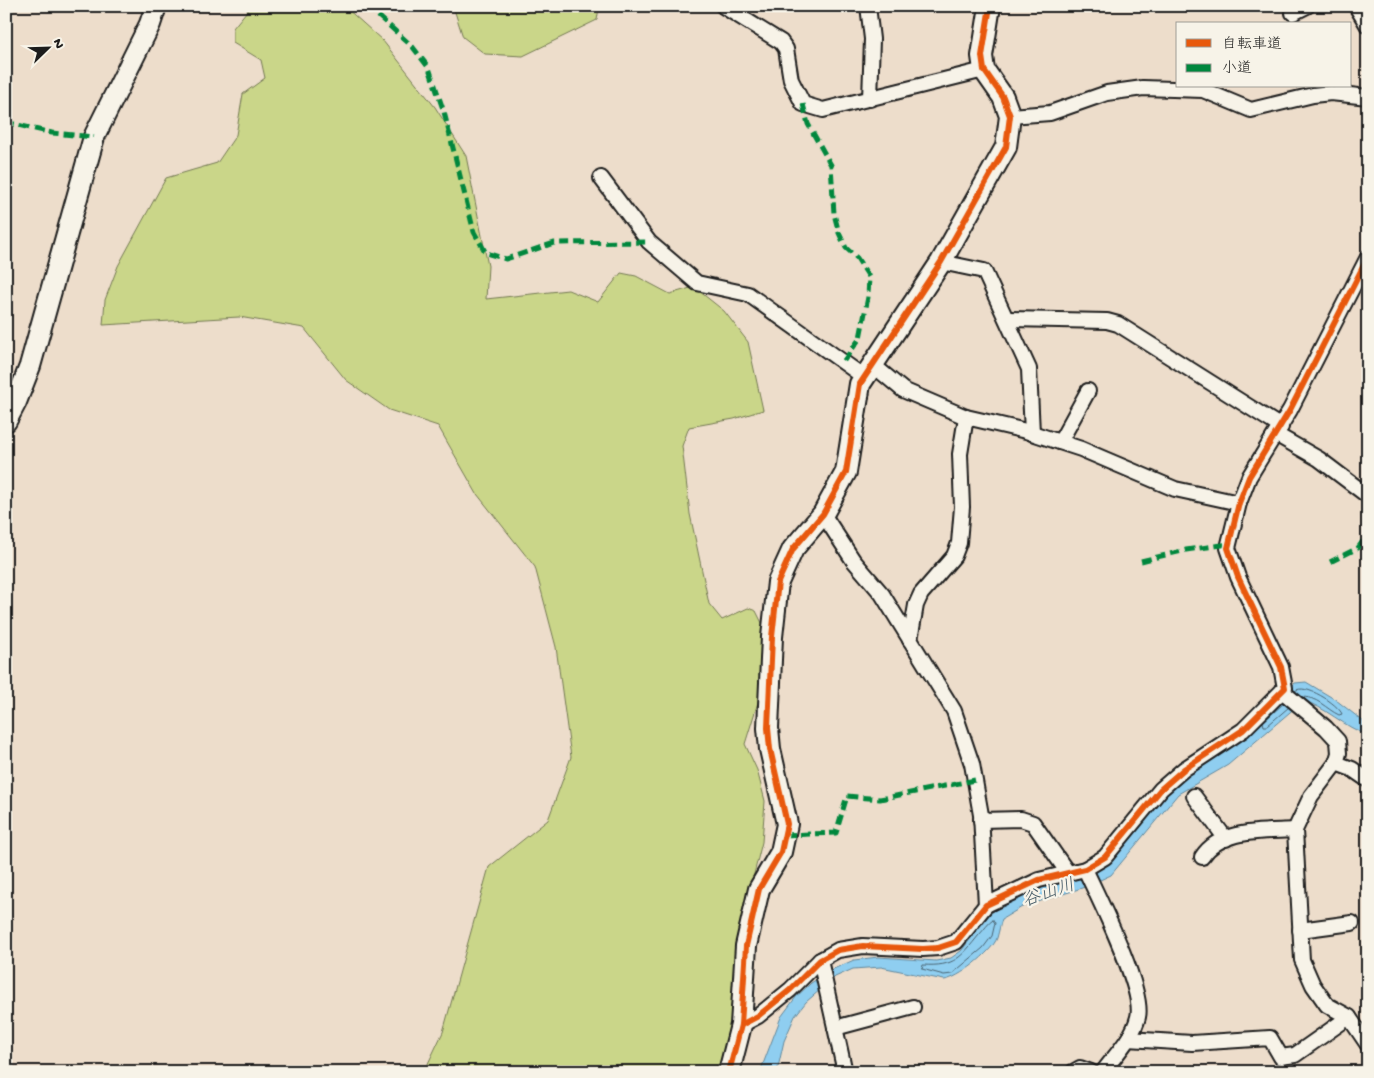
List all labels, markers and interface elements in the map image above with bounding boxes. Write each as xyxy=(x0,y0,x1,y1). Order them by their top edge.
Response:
north arrow xyxy=(22,22,72,72)
legend xyxy=(1176,22,1352,88)
text: 自転車道 xyxy=(1222,35,1282,54)
text: N xyxy=(48,36,67,51)
text: 小道 xyxy=(1222,60,1252,78)
water label: 谷山川 xyxy=(1020,875,1078,913)

